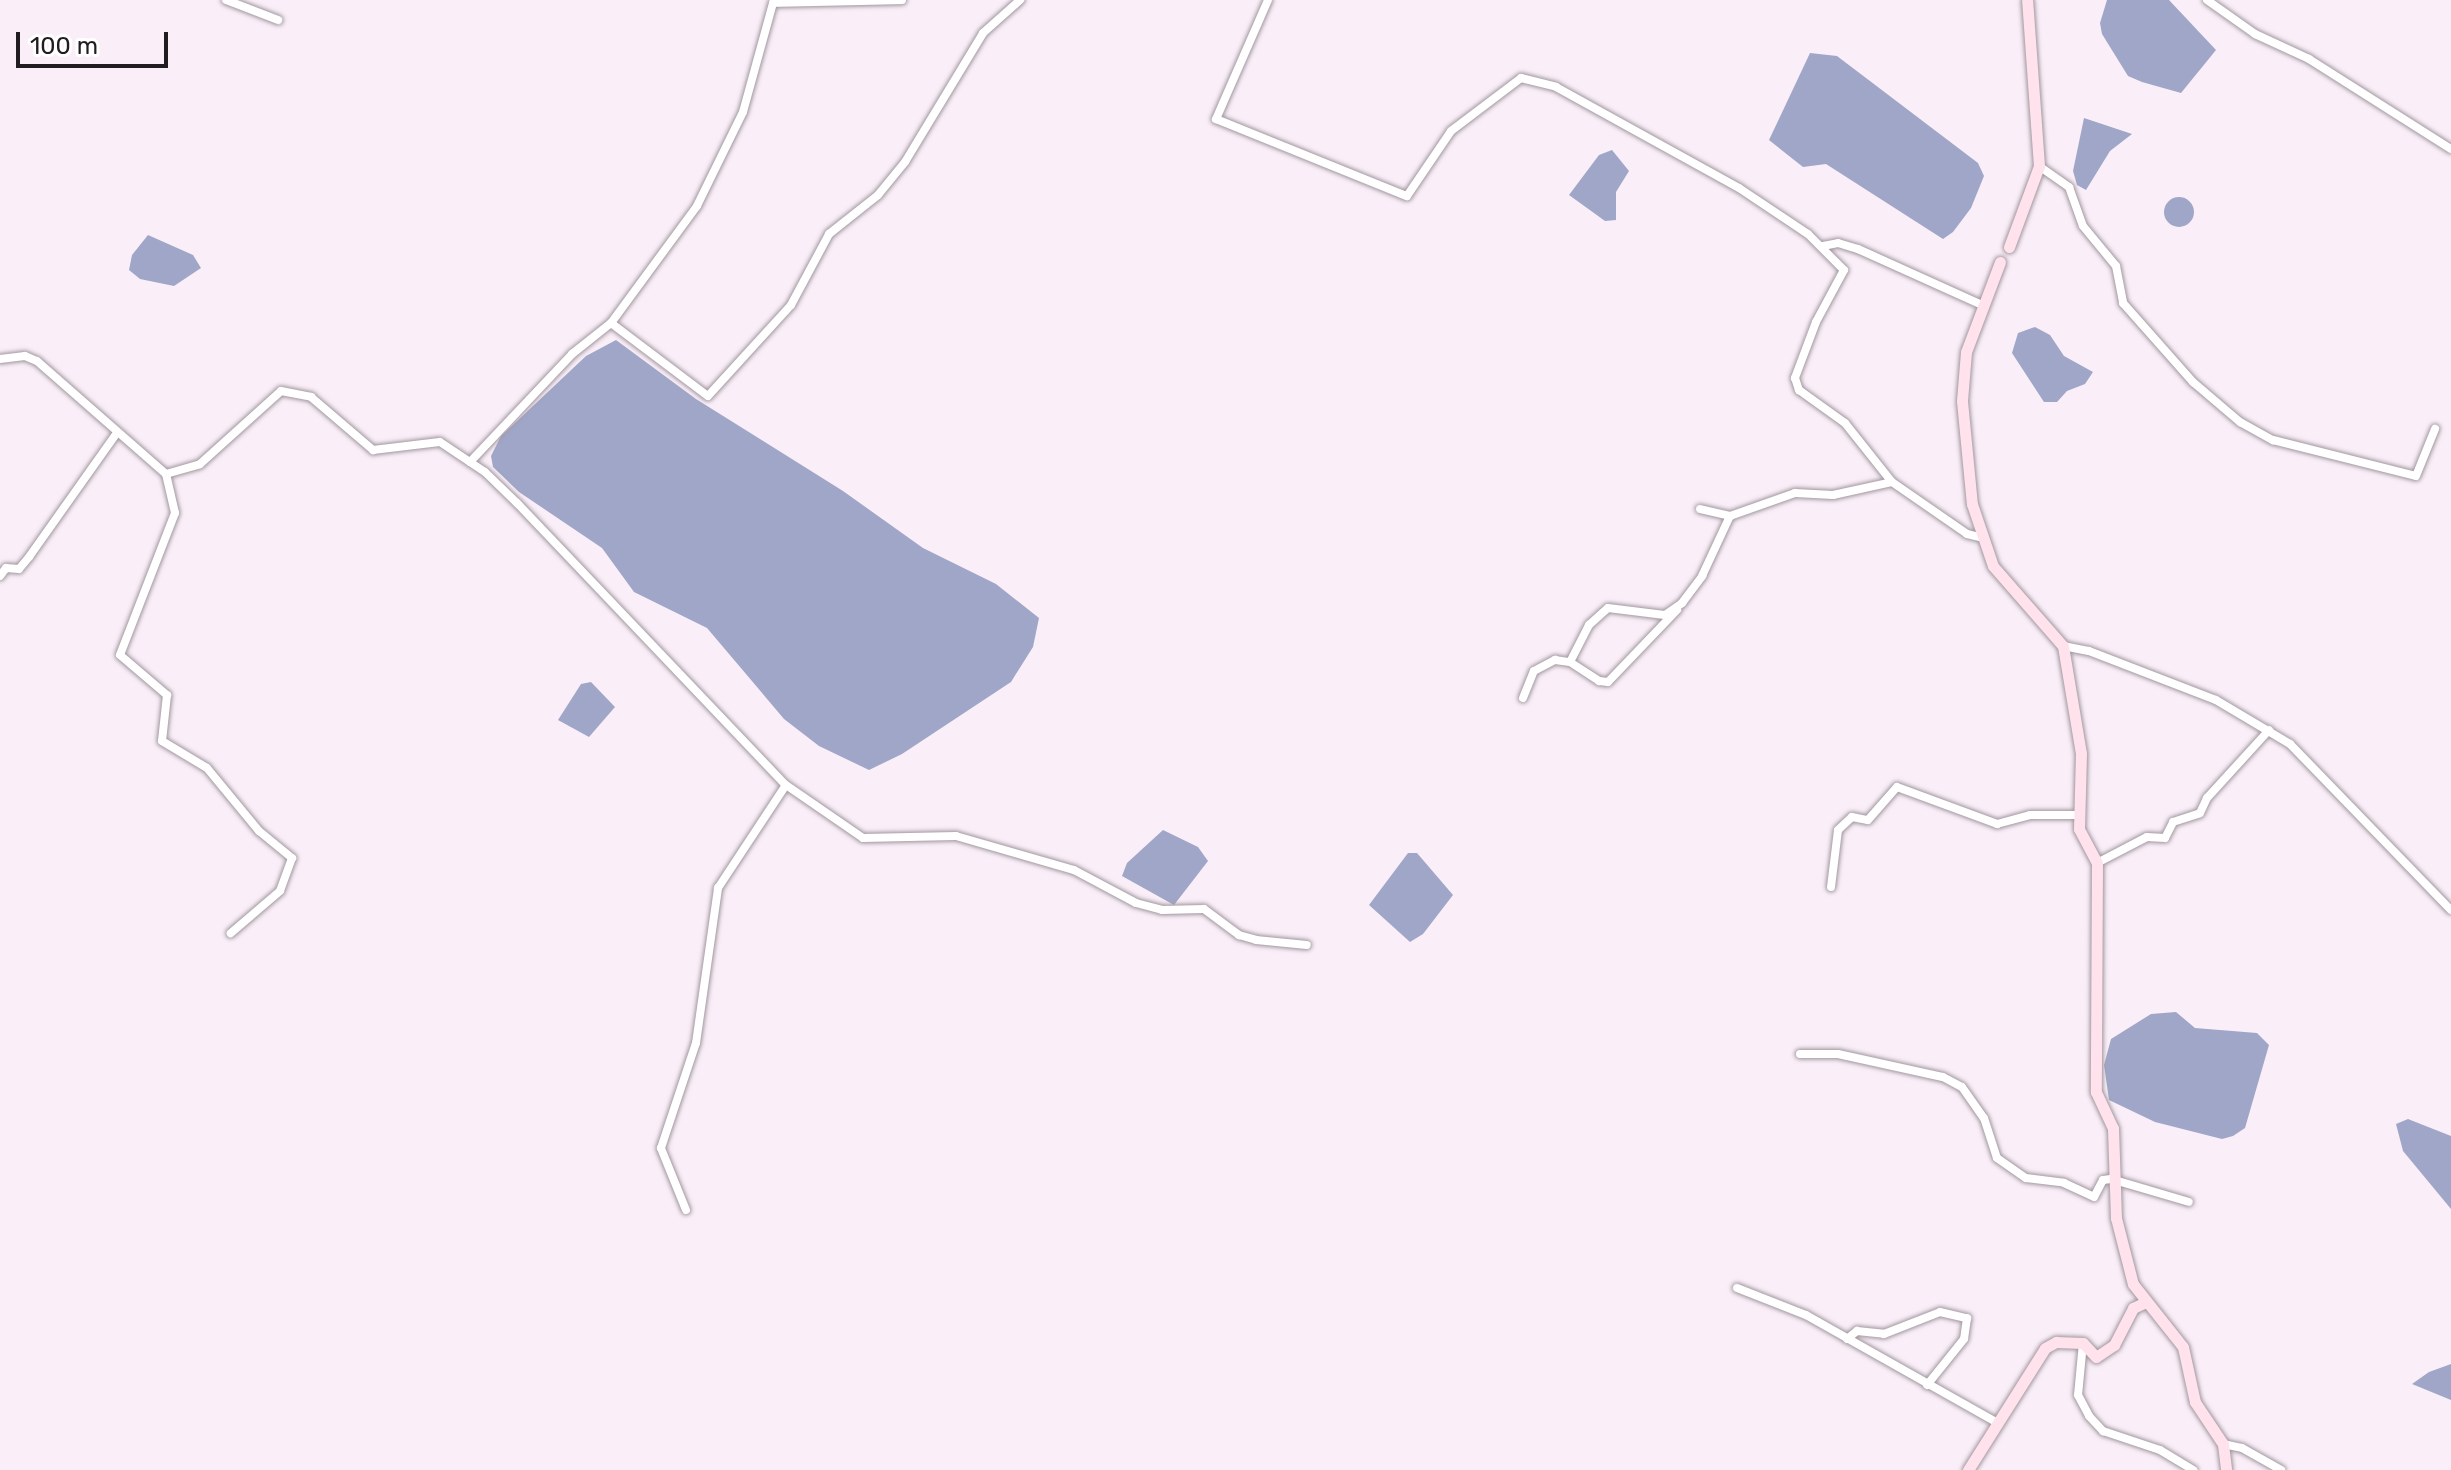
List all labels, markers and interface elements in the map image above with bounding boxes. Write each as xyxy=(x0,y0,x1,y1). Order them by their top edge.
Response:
scale bar xyxy=(20,16,172,66)
text: 100 m xyxy=(30,32,98,60)

